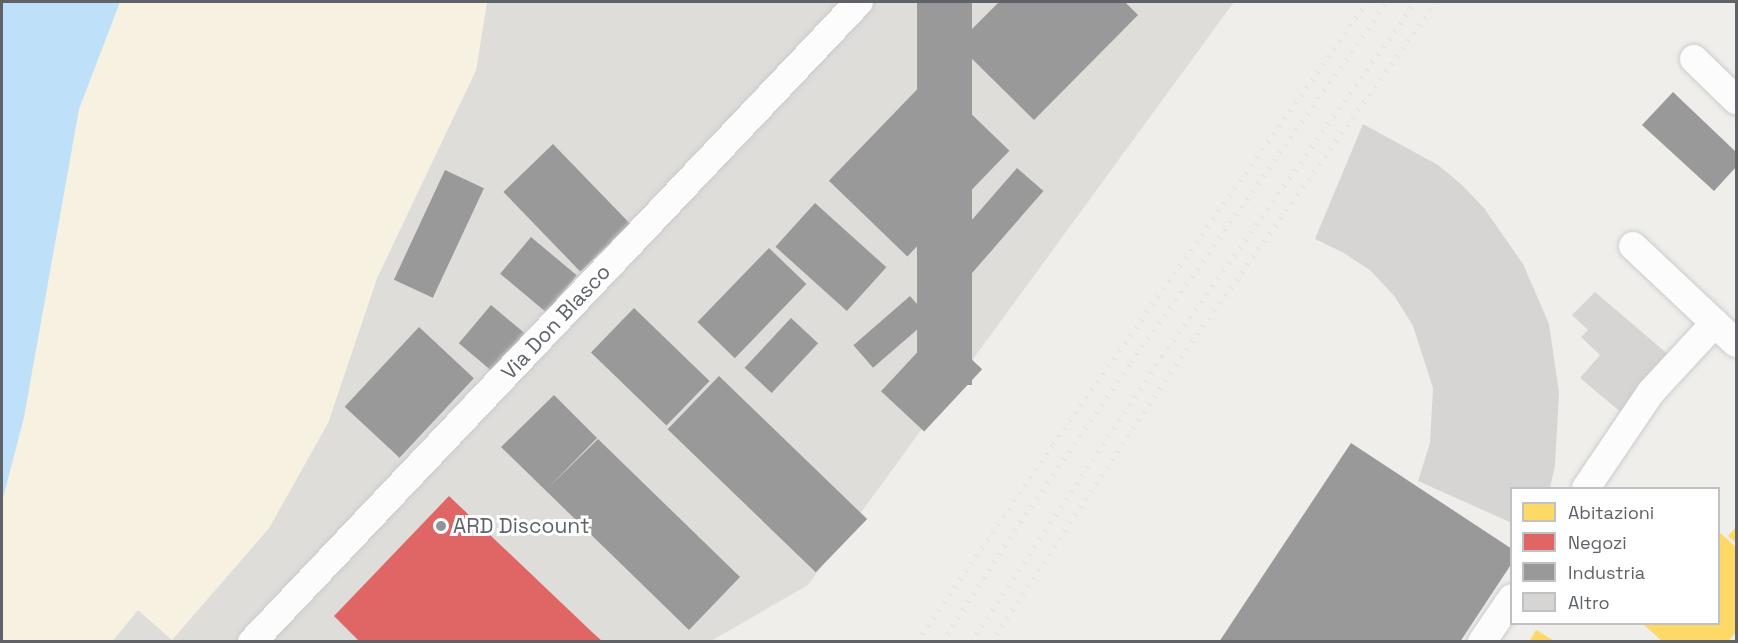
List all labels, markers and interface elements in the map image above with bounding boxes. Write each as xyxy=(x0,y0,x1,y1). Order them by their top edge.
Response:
street label: Via Don Blasco xyxy=(496,259,616,385)
legend xyxy=(1510,487,1720,625)
text: Abitazioni xyxy=(1568,501,1654,524)
place label: ARD Discount xyxy=(453,513,590,539)
marker: ARD Discount xyxy=(434,519,448,533)
text: Negozi xyxy=(1568,531,1627,554)
text: Industria xyxy=(1568,561,1645,584)
text: Altro xyxy=(1568,591,1610,614)

